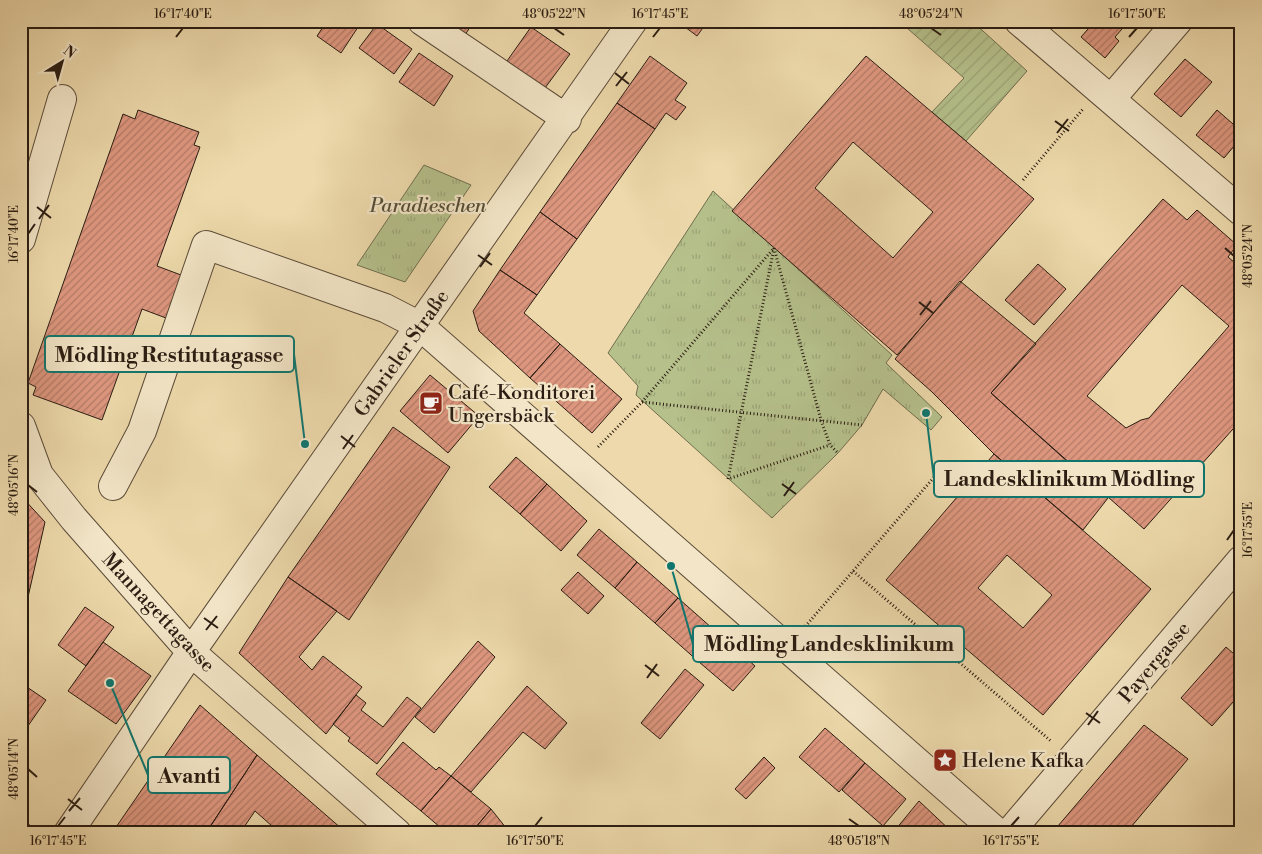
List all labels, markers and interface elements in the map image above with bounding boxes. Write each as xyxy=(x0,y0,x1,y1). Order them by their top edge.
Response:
text: 16°17'40"E xyxy=(154,7,212,22)
text: 48°05'22"N xyxy=(522,7,586,22)
text: 16°17'45"E xyxy=(632,7,688,22)
text: 48°05'24"N xyxy=(899,7,963,22)
text: 16°17'50"E xyxy=(1108,7,1166,22)
north arrow xyxy=(38,38,88,88)
text: N xyxy=(59,42,79,63)
park label: Paradieschen xyxy=(369,194,487,219)
text: 16°17'40"E xyxy=(7,205,22,263)
text: 48°05'24"N xyxy=(1241,224,1256,288)
street label: Gabrieler Straße xyxy=(349,286,455,422)
callout: Mödling Restitutagasse xyxy=(45,336,294,372)
text: Mödling Restitutagasse xyxy=(54,343,284,369)
place label: Café-Konditorei Ungersbäck xyxy=(448,381,596,429)
cafe icon: Café-Konditorei Ungersbäck xyxy=(418,390,444,416)
text: 48°05'16"N xyxy=(7,454,22,516)
callout: Landesklinikum Mödling xyxy=(934,461,1204,497)
text: Landesklinikum Mödling xyxy=(944,467,1195,493)
text: 16°17'55"E xyxy=(1241,502,1256,558)
street label: Mannagettagasse xyxy=(96,548,220,678)
street label: Payergasse xyxy=(1114,617,1196,709)
callout: Mödling Landesklinikum xyxy=(693,626,964,662)
text: Mödling Landesklinikum xyxy=(704,632,954,658)
text: 48°05'14"N xyxy=(7,738,22,800)
place icon: Helene Kafka xyxy=(932,747,958,773)
place label: Helene Kafka xyxy=(962,749,1085,774)
callout: Avanti xyxy=(148,757,230,793)
text: Avanti xyxy=(157,764,221,790)
text: 16°17'45"E xyxy=(30,834,86,849)
text: 16°17'50"E xyxy=(506,834,564,849)
text: 48°05'18"N xyxy=(828,834,890,849)
text: 16°17'55"E xyxy=(983,834,1039,849)

